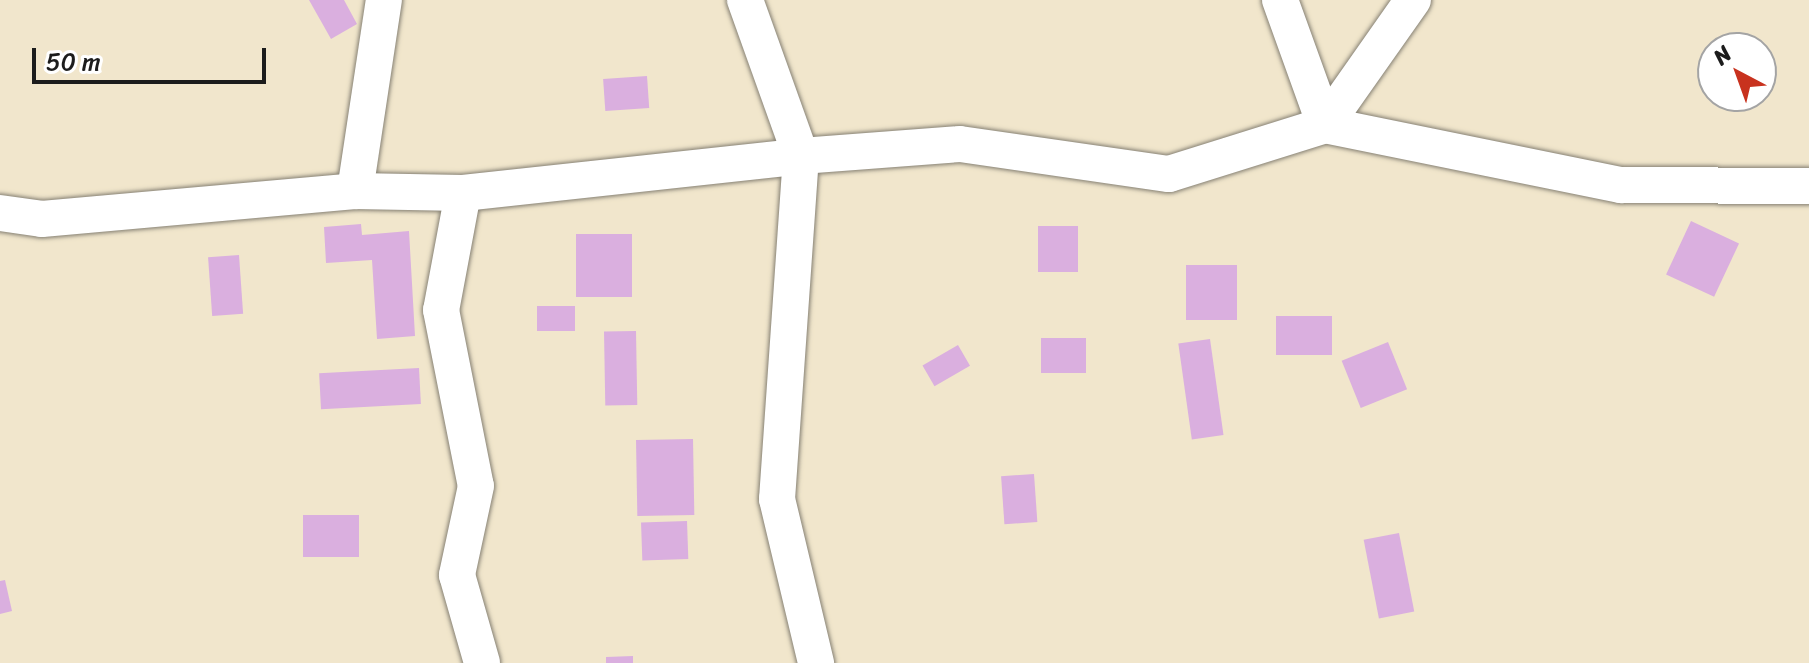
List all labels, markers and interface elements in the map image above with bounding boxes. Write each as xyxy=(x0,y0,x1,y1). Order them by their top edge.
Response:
scale bar xyxy=(36,32,270,82)
north arrow xyxy=(1697,32,1777,112)
text: N xyxy=(1704,35,1741,75)
text: 50 m xyxy=(46,41,101,83)

